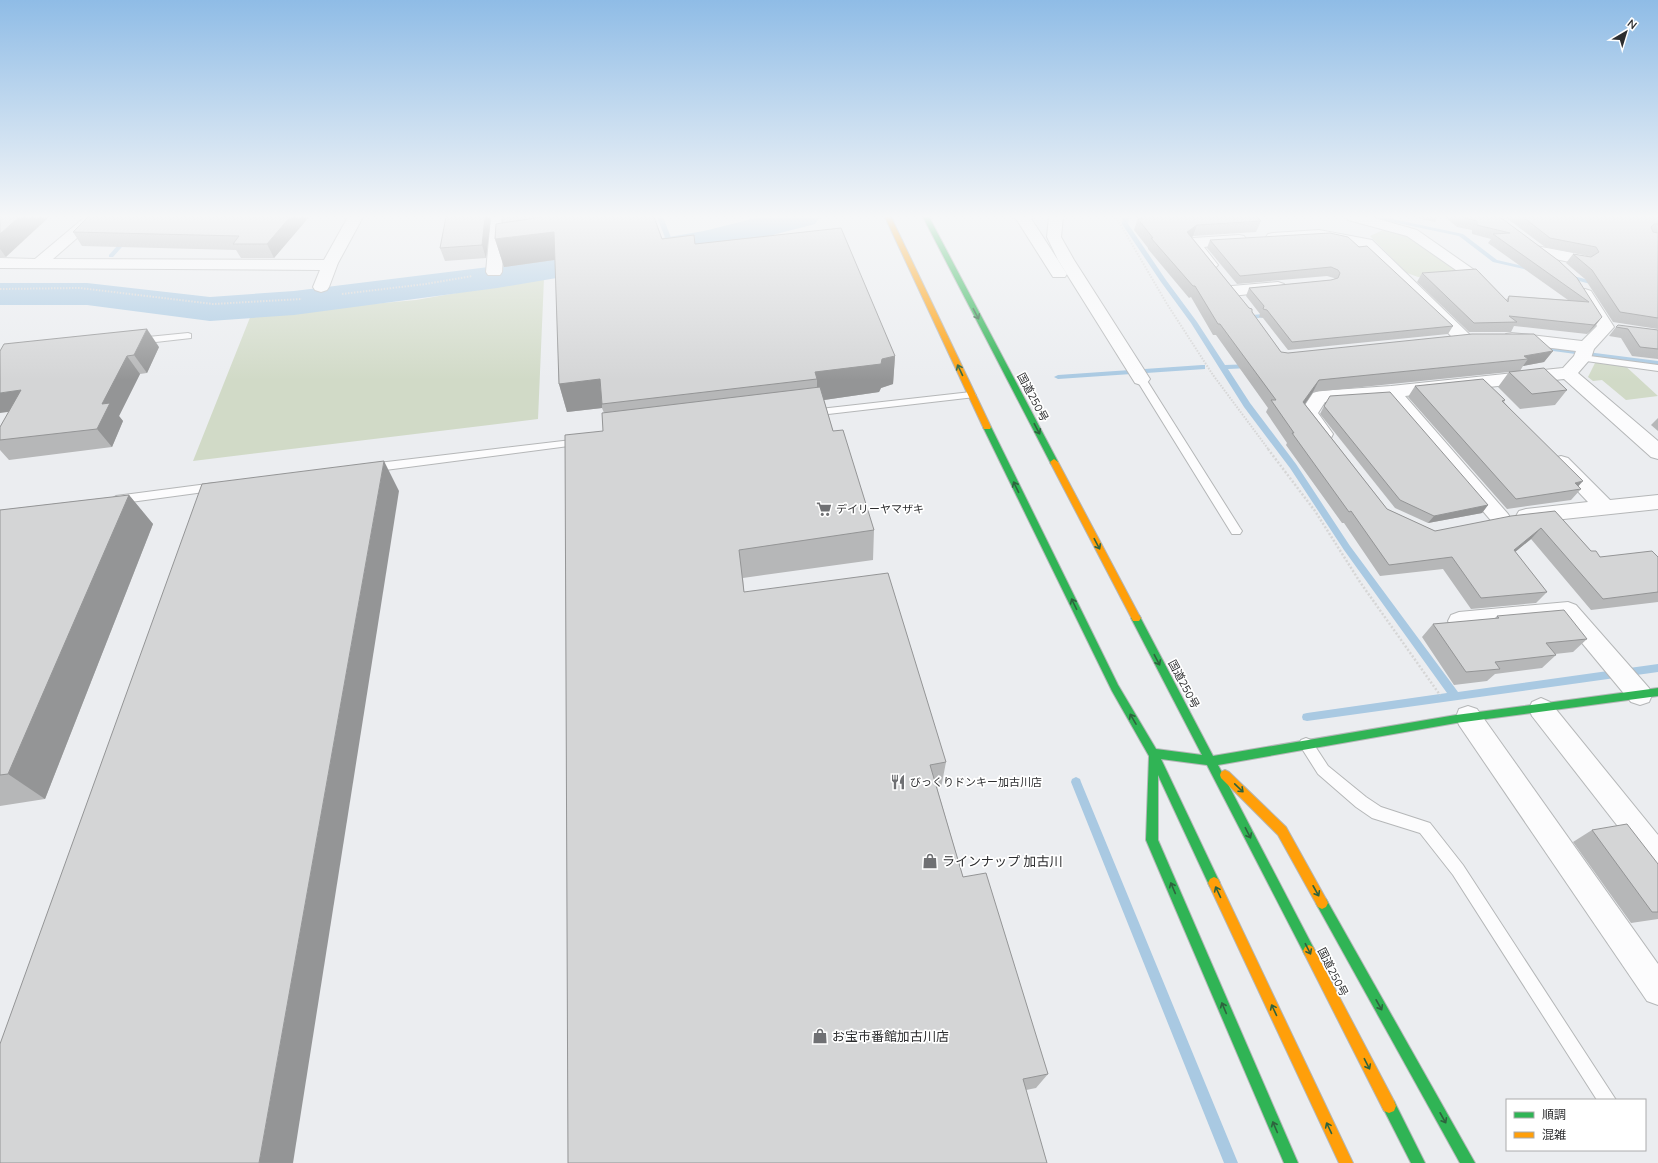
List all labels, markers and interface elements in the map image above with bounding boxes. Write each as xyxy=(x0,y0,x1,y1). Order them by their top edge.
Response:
north arrow xyxy=(1606,12,1646,52)
text: N xyxy=(1625,16,1640,32)
one-way arrow xyxy=(973,308,981,320)
one-way arrow xyxy=(956,364,963,376)
street label: 国道250号 xyxy=(1014,370,1052,424)
one-way arrow xyxy=(1033,423,1041,435)
one-way arrow xyxy=(1012,481,1020,493)
supermarket icon: デイリーヤマザキ xyxy=(815,500,833,518)
place label: デイリーヤマザキ xyxy=(836,502,924,516)
one-way arrow xyxy=(1094,538,1101,550)
one-way arrow xyxy=(1069,598,1077,610)
one-way arrow xyxy=(1154,653,1162,665)
street label: 国道250号 xyxy=(1165,657,1203,711)
one-way arrow xyxy=(1129,714,1137,725)
restaurant icon: びっくりドンキー加古川店 xyxy=(889,773,907,791)
place label: びっくりドンキー加古川店 xyxy=(910,775,1042,789)
one-way arrow xyxy=(1234,784,1244,793)
one-way arrow xyxy=(1245,827,1252,839)
shop icon: ラインナップ 加古川 xyxy=(921,852,939,870)
place label: ラインナップ 加古川 xyxy=(942,853,1062,869)
one-way arrow xyxy=(1168,883,1176,895)
one-way arrow xyxy=(1313,885,1320,897)
one-way arrow xyxy=(1214,887,1221,899)
one-way arrow xyxy=(1304,943,1312,955)
street label: 国道250号 xyxy=(1315,945,1351,999)
one-way arrow xyxy=(1376,999,1384,1011)
one-way arrow xyxy=(1220,1002,1227,1014)
one-way arrow xyxy=(1270,1004,1277,1016)
shop icon: お宝市番館加古川店 xyxy=(811,1027,829,1045)
place label: お宝市番館加古川店 xyxy=(832,1028,949,1044)
one-way arrow xyxy=(1364,1058,1371,1070)
legend xyxy=(1506,1099,1646,1151)
text: 順調 xyxy=(1542,1107,1566,1122)
one-way arrow xyxy=(1439,1112,1447,1124)
one-way arrow xyxy=(1271,1122,1279,1134)
one-way arrow xyxy=(1325,1122,1332,1134)
text: 混雑 xyxy=(1542,1127,1566,1142)

